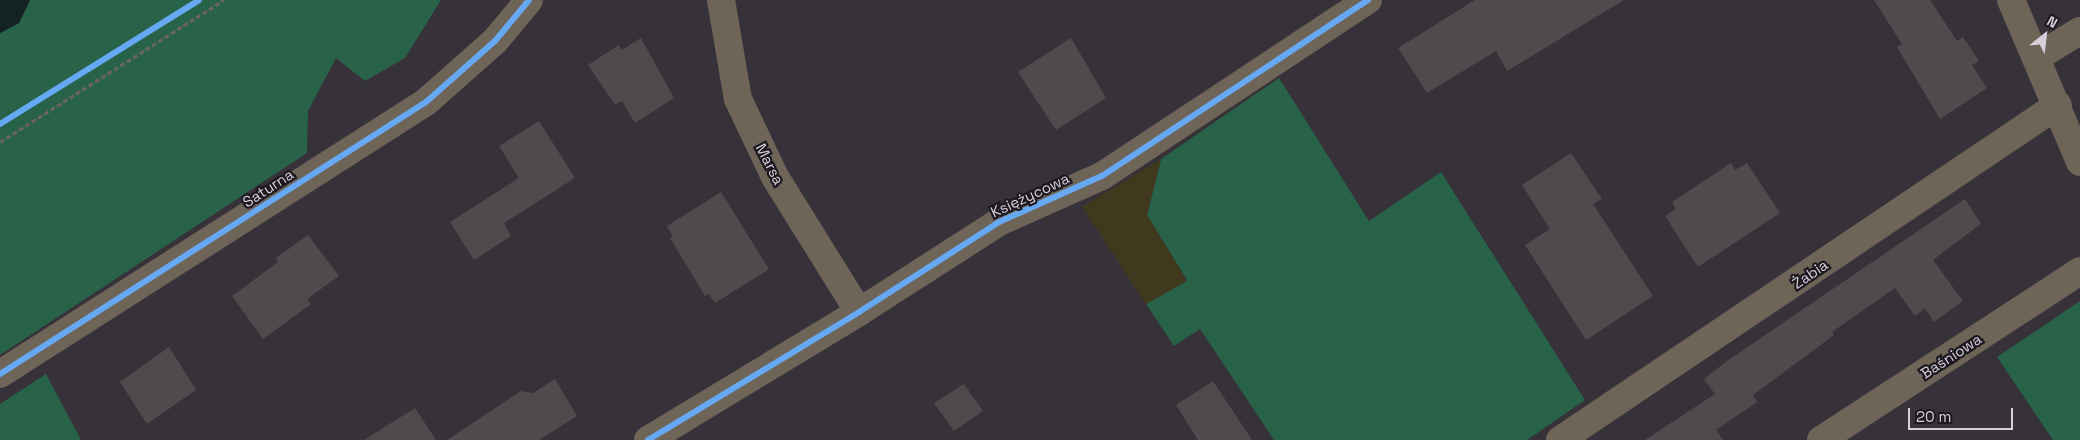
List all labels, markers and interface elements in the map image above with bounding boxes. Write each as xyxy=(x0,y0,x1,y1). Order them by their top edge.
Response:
north arrow xyxy=(2020,10,2070,60)
text: N xyxy=(2044,12,2061,32)
street label: Marsa xyxy=(752,141,788,187)
street label: Saturna xyxy=(239,165,297,211)
street label: Księżycowa xyxy=(988,169,1072,221)
street label: Żabia xyxy=(1789,256,1831,292)
street label: Baśniowa xyxy=(1917,330,1985,382)
scale bar xyxy=(1910,398,2015,430)
text: 20 m xyxy=(1916,407,1951,426)

